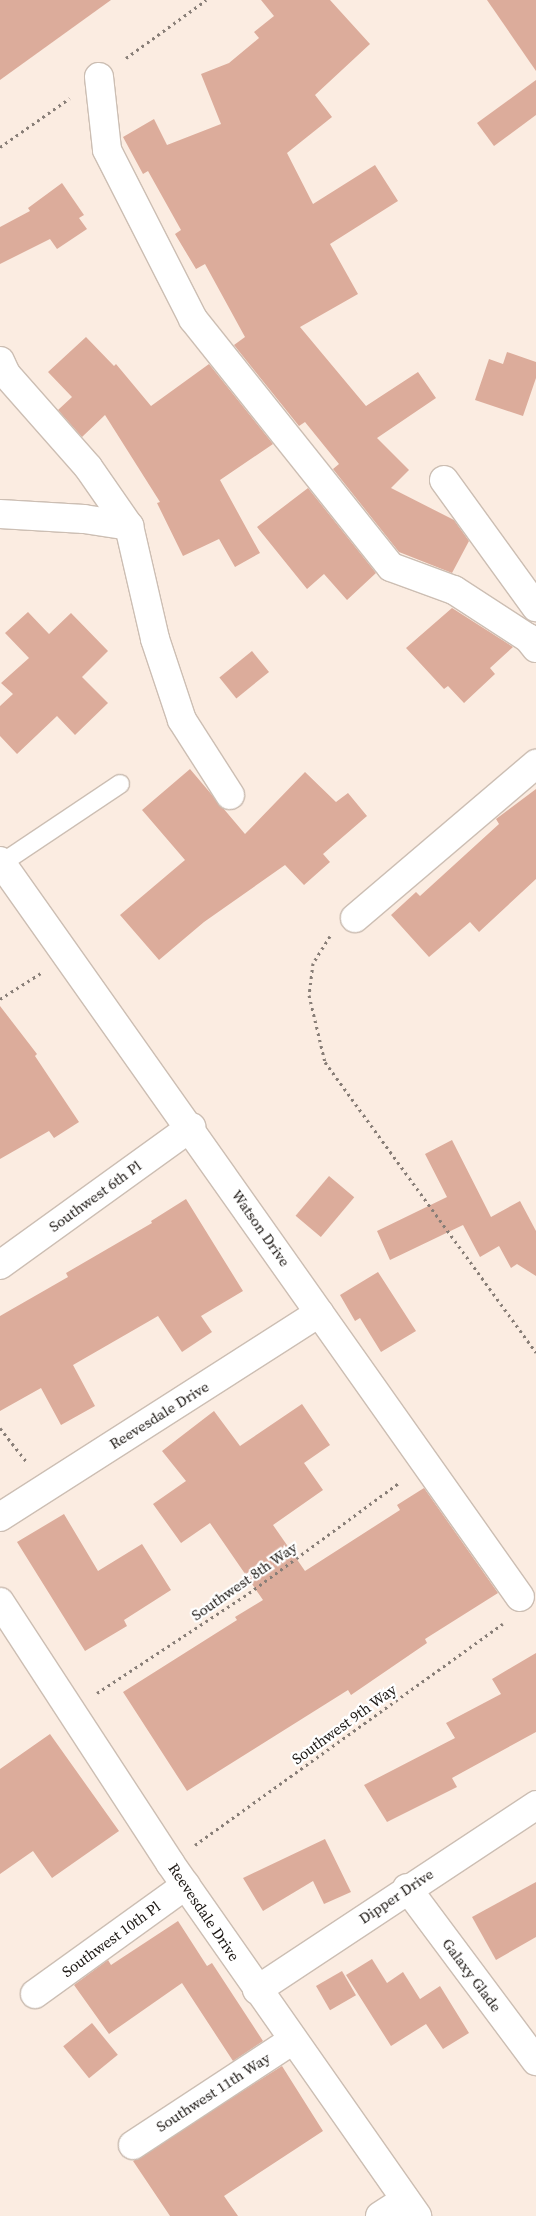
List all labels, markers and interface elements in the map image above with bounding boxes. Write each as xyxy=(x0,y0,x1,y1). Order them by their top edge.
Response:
street label: Southwest 6th Pl xyxy=(45,1156,145,1236)
street label: Watson Drive xyxy=(228,1186,294,1270)
street label: Reevesdale Drive xyxy=(106,1377,212,1453)
street label: Southwest 8th Way xyxy=(188,1538,300,1624)
street label: Southwest 9th Way xyxy=(288,1680,400,1768)
street label: Reevesdale Drive xyxy=(165,1860,243,1964)
street label: Dipper Drive xyxy=(355,1865,437,1927)
street label: Southwest 10th Pl xyxy=(58,1897,164,1981)
street label: Galaxy Glade xyxy=(439,1935,505,2015)
street label: Southwest 11th Way xyxy=(153,2048,273,2136)

